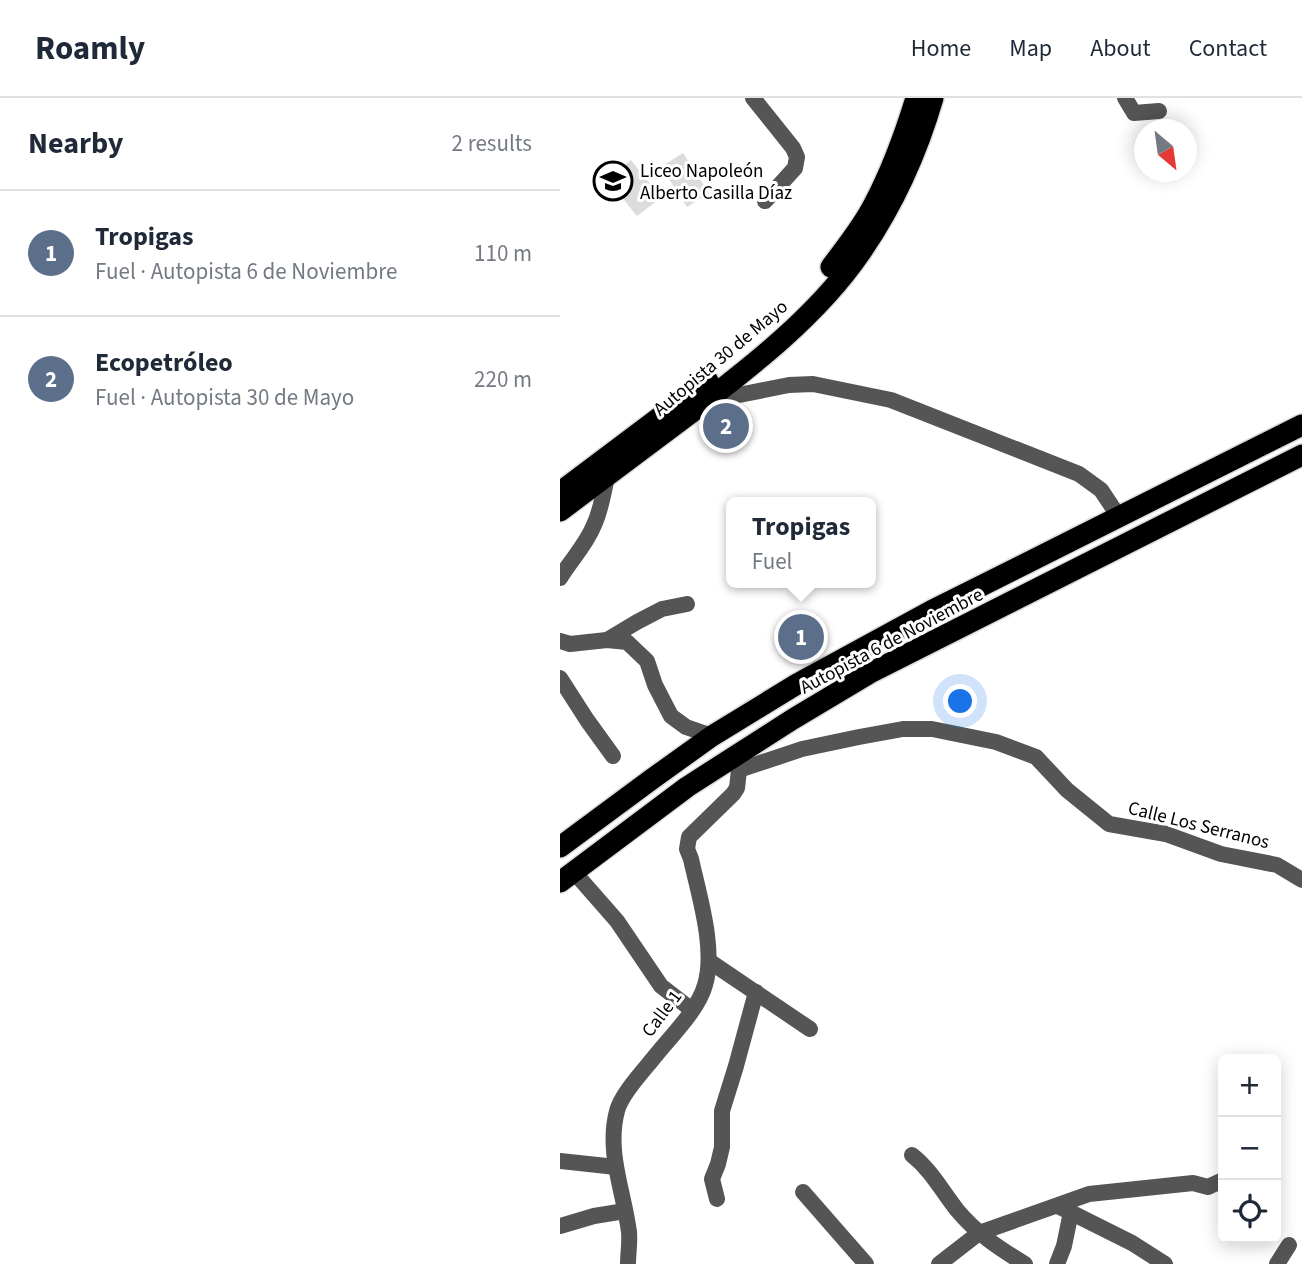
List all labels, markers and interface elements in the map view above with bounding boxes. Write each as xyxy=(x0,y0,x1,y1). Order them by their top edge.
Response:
text: Roamly xyxy=(35,25,145,72)
text: Home xyxy=(911,31,971,66)
text: Map xyxy=(1009,31,1052,66)
text: About xyxy=(1090,31,1151,66)
text: Contact xyxy=(1189,31,1267,66)
north arrow xyxy=(1134,119,1197,182)
text: Nearby xyxy=(28,122,123,165)
text: 2 results xyxy=(452,127,532,160)
place label: Liceo Napoleón Alberto Casilla Díaz xyxy=(640,158,792,207)
school or university icon: Liceo Napoleón Alberto Casilla Díaz xyxy=(592,160,634,202)
text: Tropigas xyxy=(95,218,194,255)
text: 1 xyxy=(45,237,57,270)
text: 110 m xyxy=(474,237,532,270)
text: Fuel · Autopista 6 de Noviembre xyxy=(95,255,397,288)
street label: Autopista 30 de Mayo xyxy=(648,294,794,423)
text: Ecopetróleo xyxy=(95,344,233,381)
text: 2 xyxy=(45,363,57,396)
text: 220 m xyxy=(474,363,532,396)
text: Fuel · Autopista 30 de Mayo xyxy=(95,381,354,414)
pin: 2 xyxy=(703,400,749,452)
popup xyxy=(726,497,876,588)
text: Tropigas xyxy=(752,508,850,545)
text: Fuel xyxy=(752,545,792,578)
street label: Autopista 6 de Noviembre xyxy=(795,582,988,701)
pin: 1 xyxy=(778,611,824,663)
your location xyxy=(943,684,977,718)
street label: Calle Los Serranos xyxy=(1125,795,1272,856)
street label: Calle 1 xyxy=(636,985,689,1043)
map controls xyxy=(1218,1054,1281,1243)
button: + xyxy=(1218,1054,1281,1117)
button: − xyxy=(1218,1117,1281,1180)
button: locate xyxy=(1218,1180,1281,1243)

